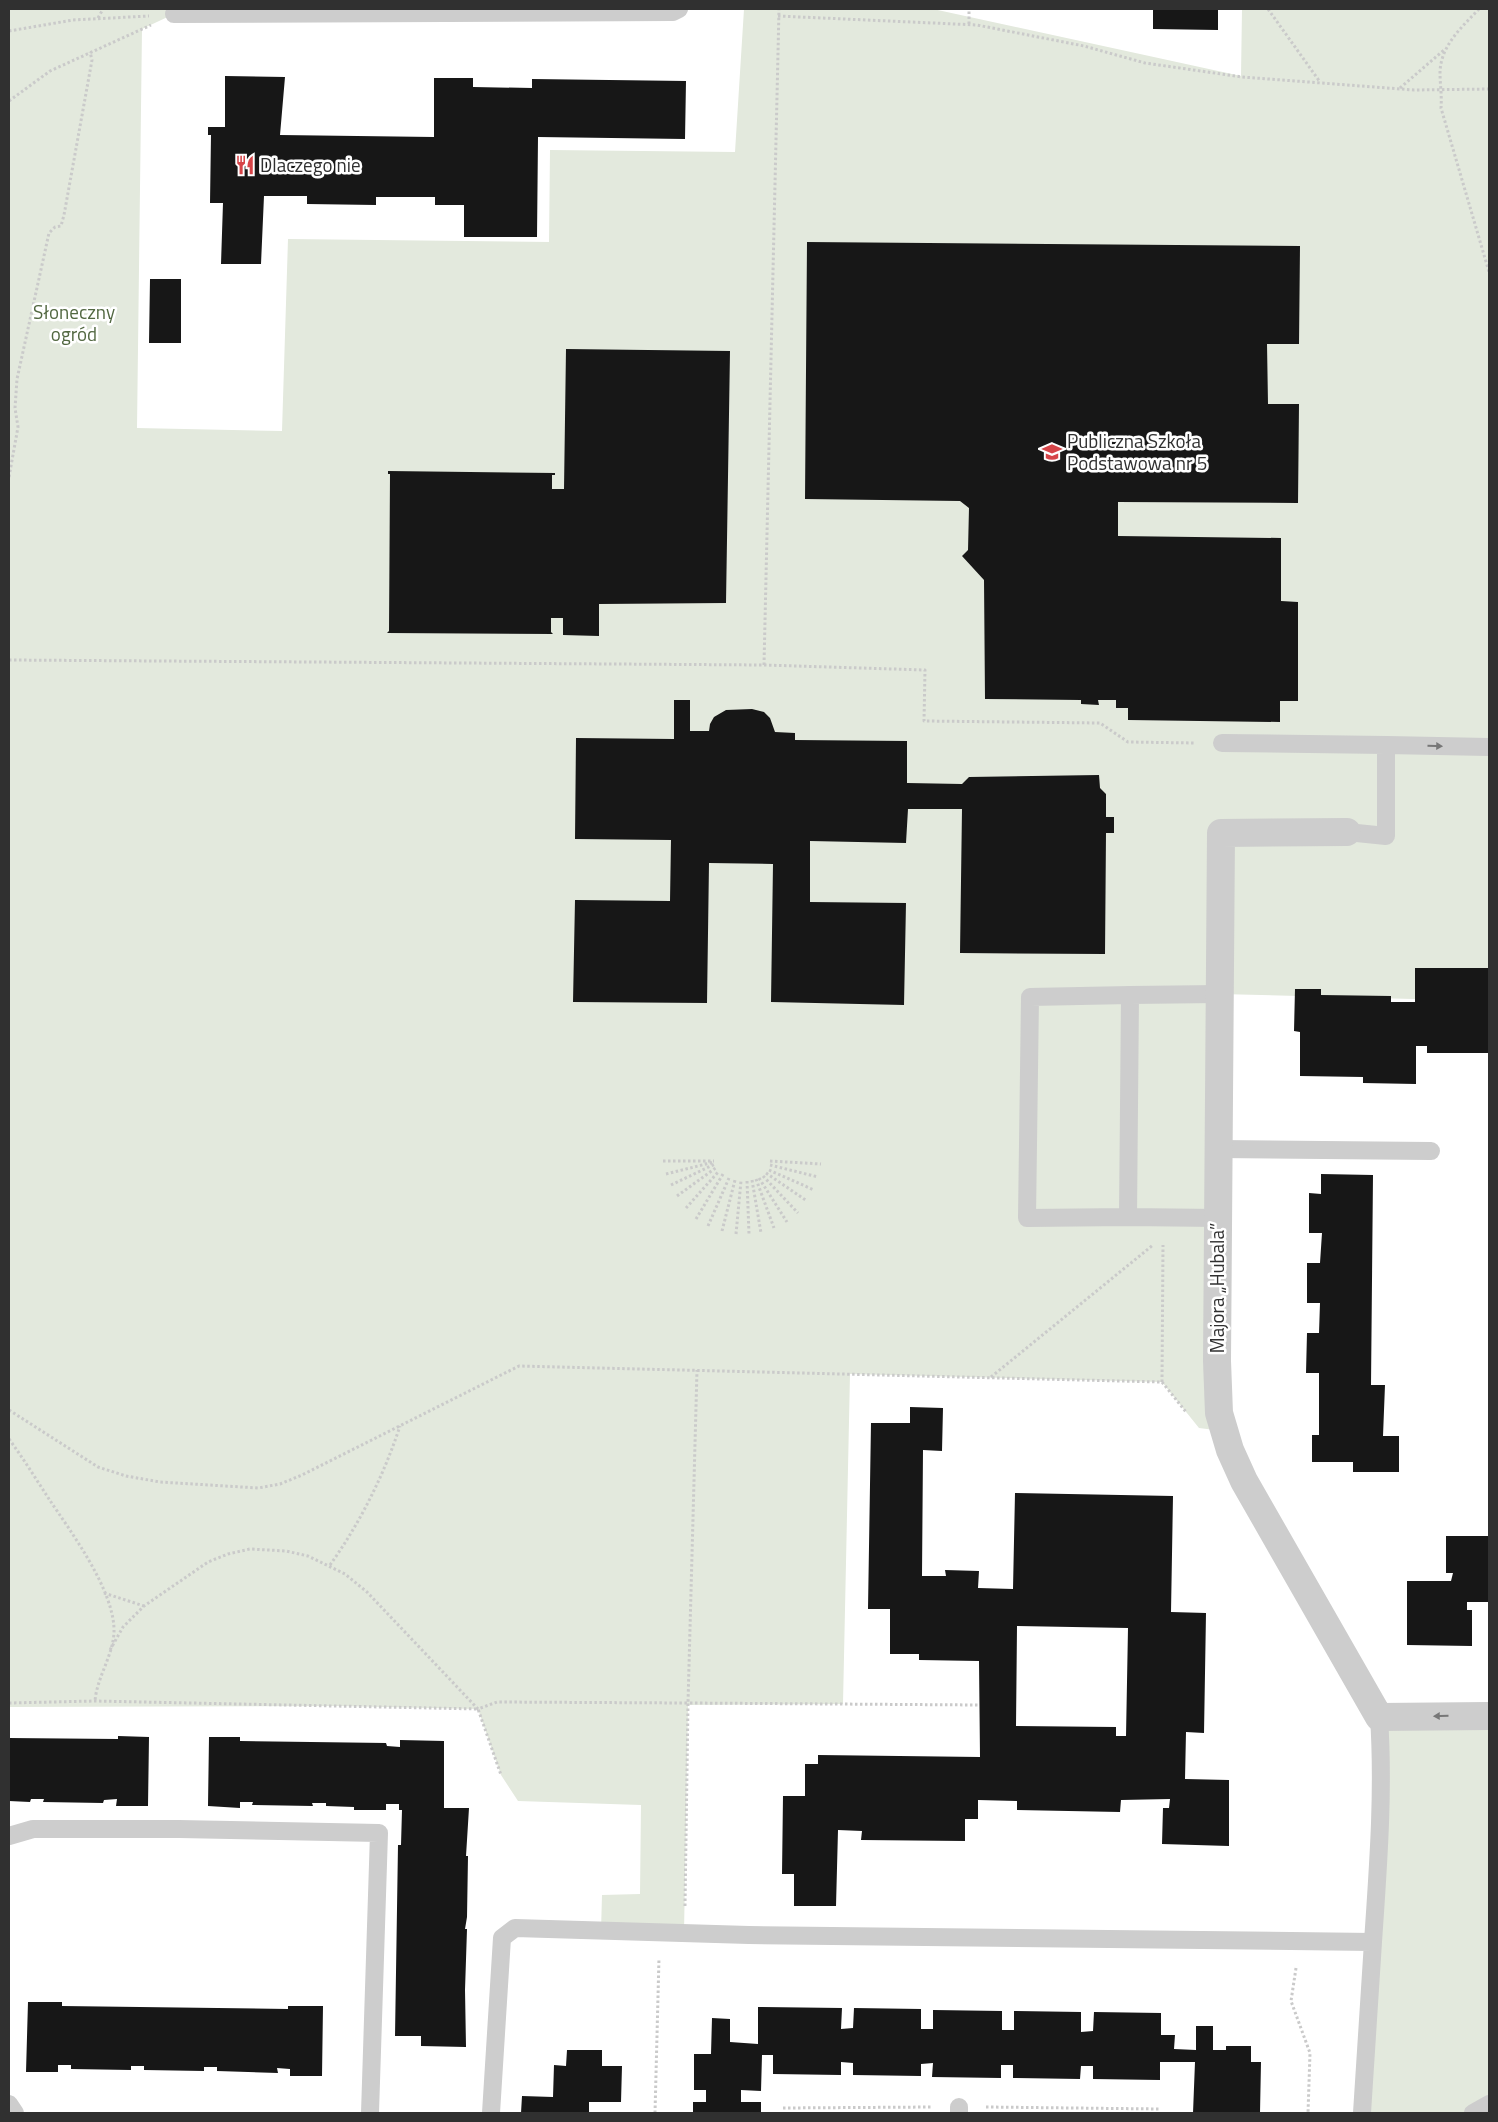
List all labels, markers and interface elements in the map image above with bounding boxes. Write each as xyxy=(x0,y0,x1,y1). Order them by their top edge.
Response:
place label: Dlaczego nie xyxy=(260,150,361,179)
restaurant icon: Dlaczego nie xyxy=(234,154,256,176)
park label: Słoneczny ogród xyxy=(33,297,115,348)
place label: Publiczna Szkoła Podstawowa nr 5 xyxy=(1067,426,1207,477)
school or university icon: Publiczna Szkoła Podstawowa nr 5 xyxy=(1041,441,1063,463)
one-way arrow xyxy=(1427,742,1443,750)
street label: Majora „Hubala” xyxy=(1202,1223,1231,1353)
one-way arrow xyxy=(1432,1712,1448,1720)

